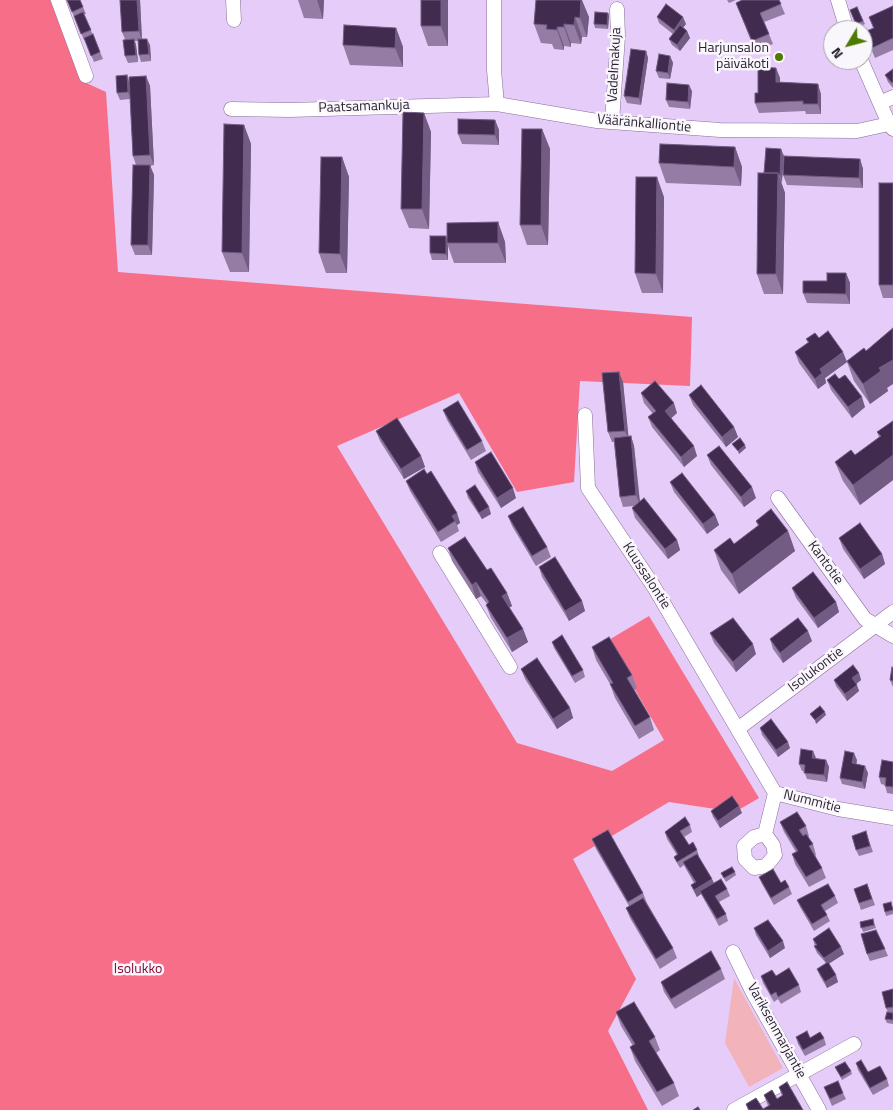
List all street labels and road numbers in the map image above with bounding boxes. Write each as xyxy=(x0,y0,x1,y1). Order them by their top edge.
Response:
street label: Vadelmakuja xyxy=(605,27,625,103)
street label: Paatsamankuja xyxy=(318,97,410,117)
street label: Vääränkalliontie xyxy=(596,112,692,136)
street label: Kantotie xyxy=(804,538,846,588)
street label: Kuussalontie xyxy=(618,540,674,612)
street label: Isolukontie xyxy=(785,644,847,696)
street label: Nummitie xyxy=(782,787,842,817)
street label: Variksenmarjantie xyxy=(743,980,809,1082)

